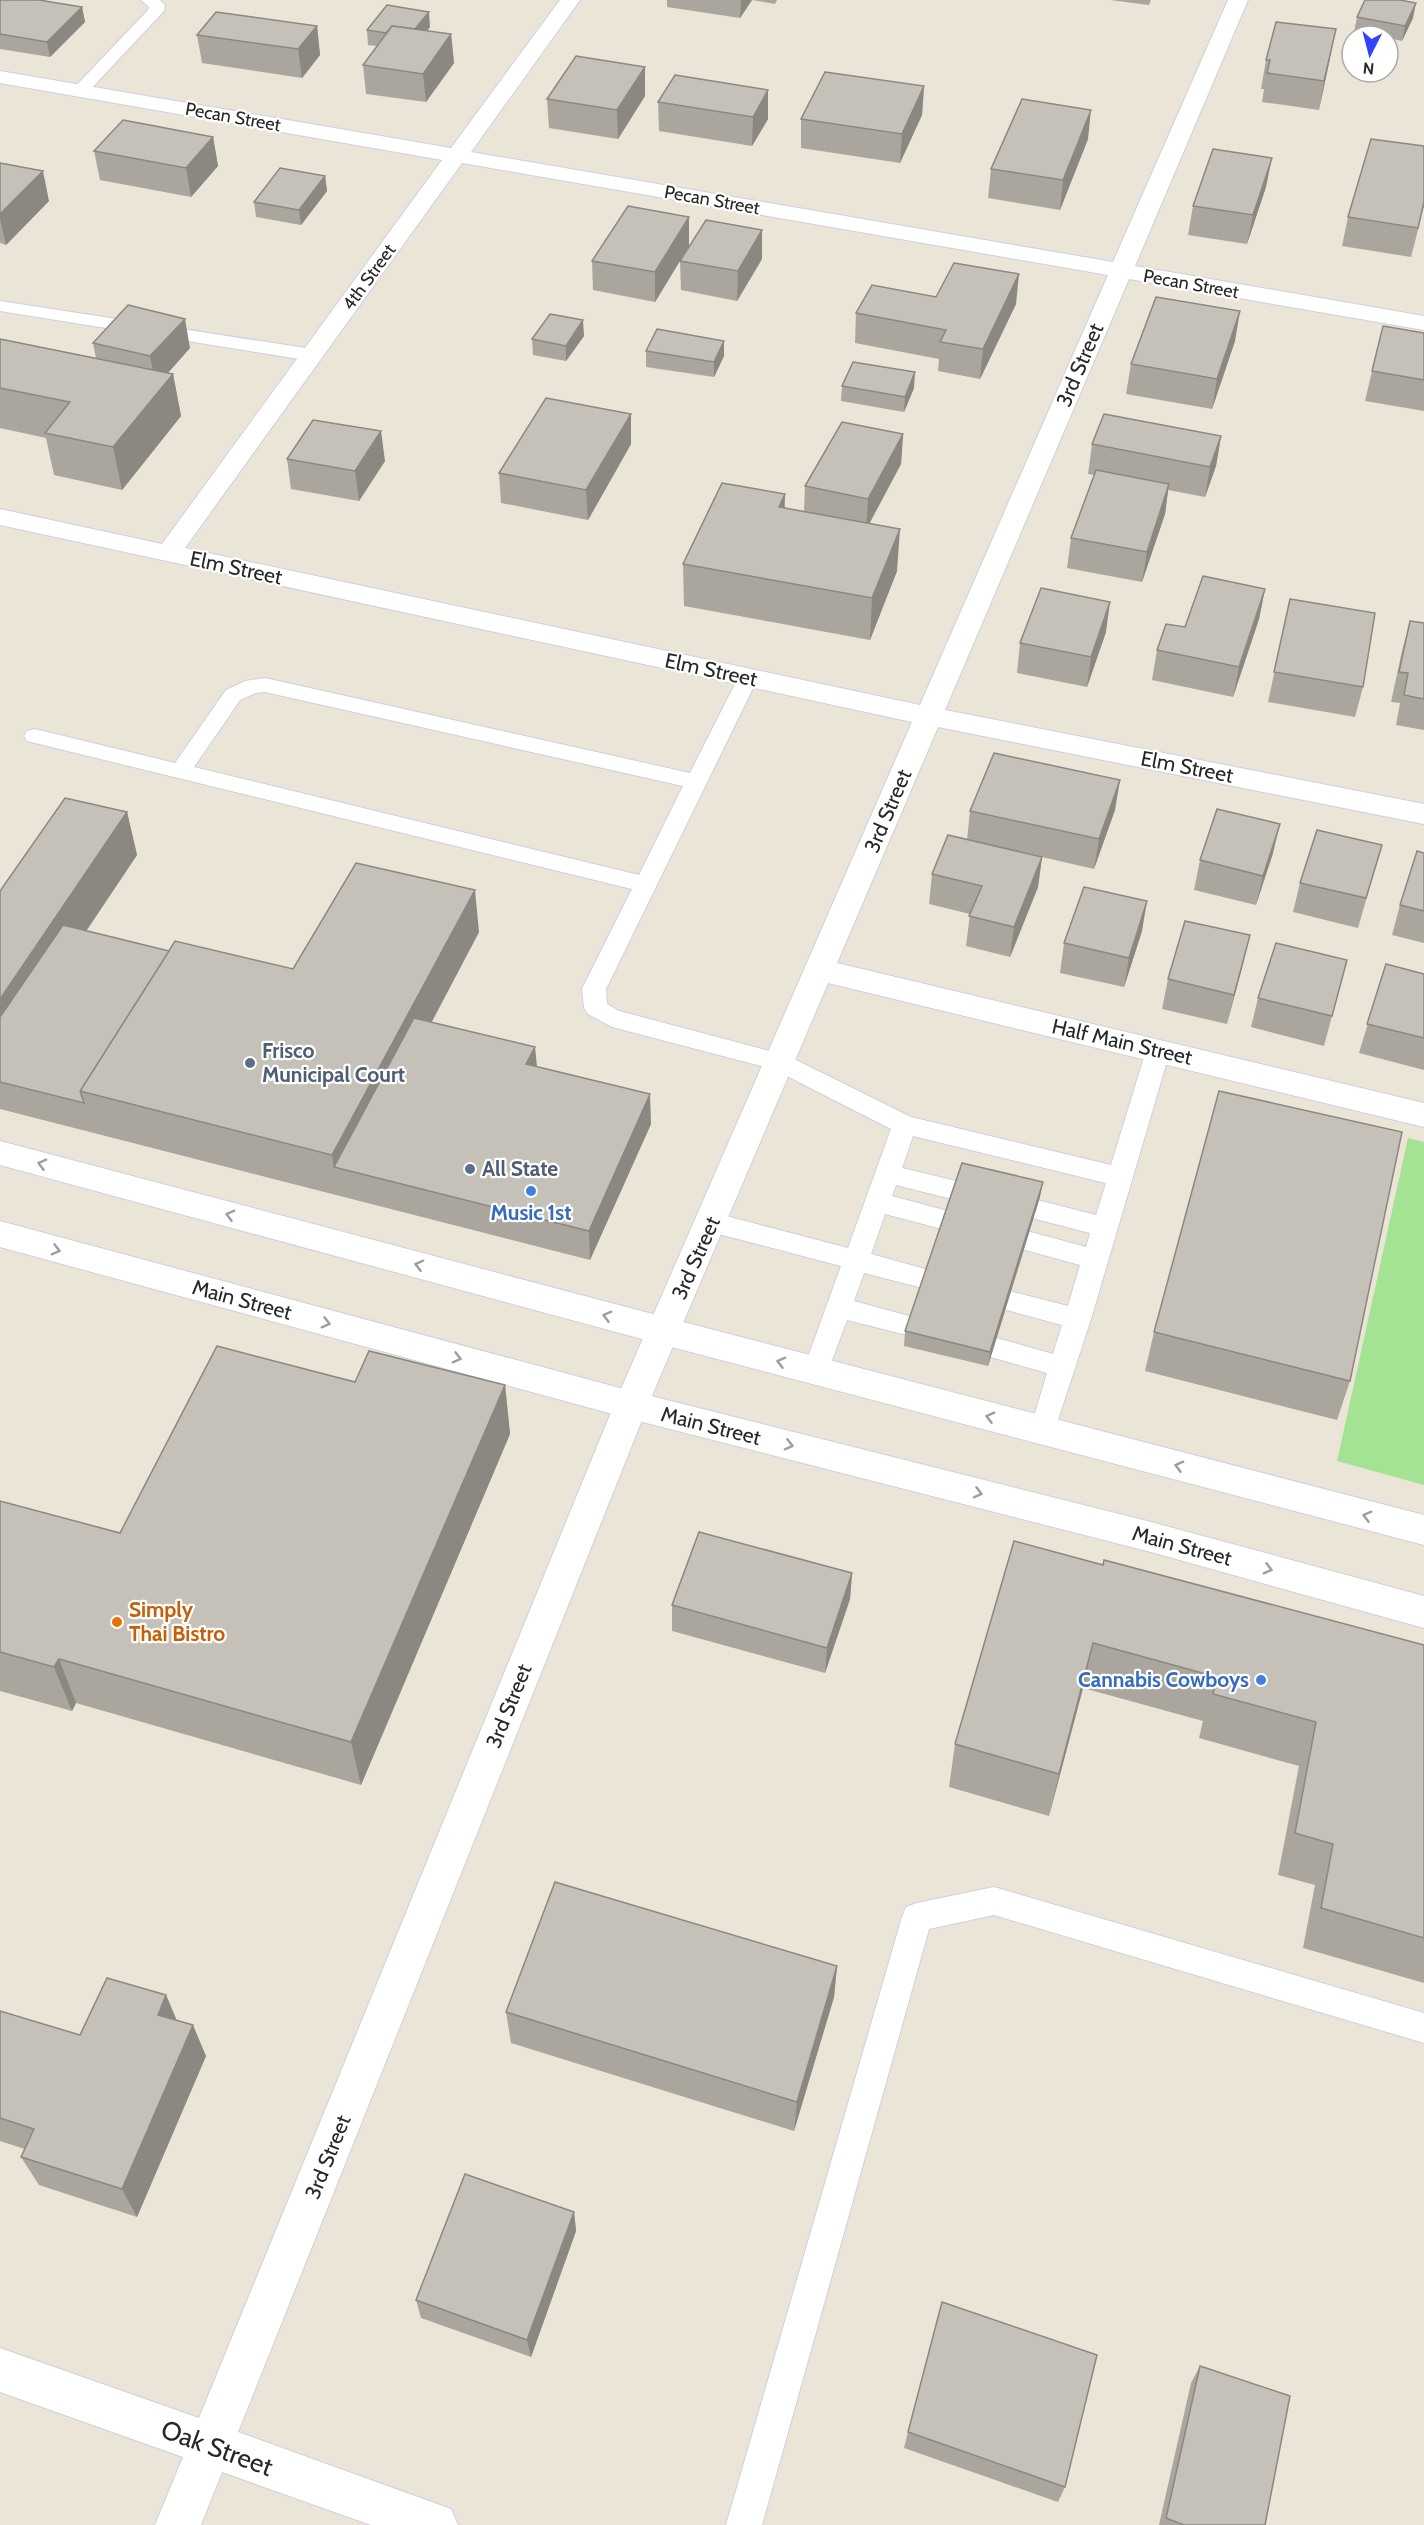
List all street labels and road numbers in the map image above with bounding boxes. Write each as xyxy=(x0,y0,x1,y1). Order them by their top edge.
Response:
street label: Pecan Street xyxy=(184,98,282,136)
street label: Pecan Street xyxy=(663,181,761,219)
street label: 4th Street xyxy=(338,240,400,314)
street label: Pecan Street xyxy=(1142,265,1240,303)
street label: 3rd Street xyxy=(1051,319,1108,410)
street label: Elm Street xyxy=(188,546,285,589)
street label: Elm Street xyxy=(663,648,760,691)
street label: Elm Street xyxy=(1139,745,1235,788)
street label: 3rd Street xyxy=(859,765,916,856)
street label: Half Main Street xyxy=(1050,1013,1195,1070)
street label: 3rd Street xyxy=(666,1212,725,1303)
street label: Main Street xyxy=(190,1274,295,1325)
street label: Main Street xyxy=(659,1401,764,1450)
street label: Main Street xyxy=(1130,1520,1235,1571)
street label: 3rd Street xyxy=(480,1660,537,1751)
street label: 3rd Street xyxy=(299,2111,356,2202)
street label: Oak Street xyxy=(157,2413,277,2483)

